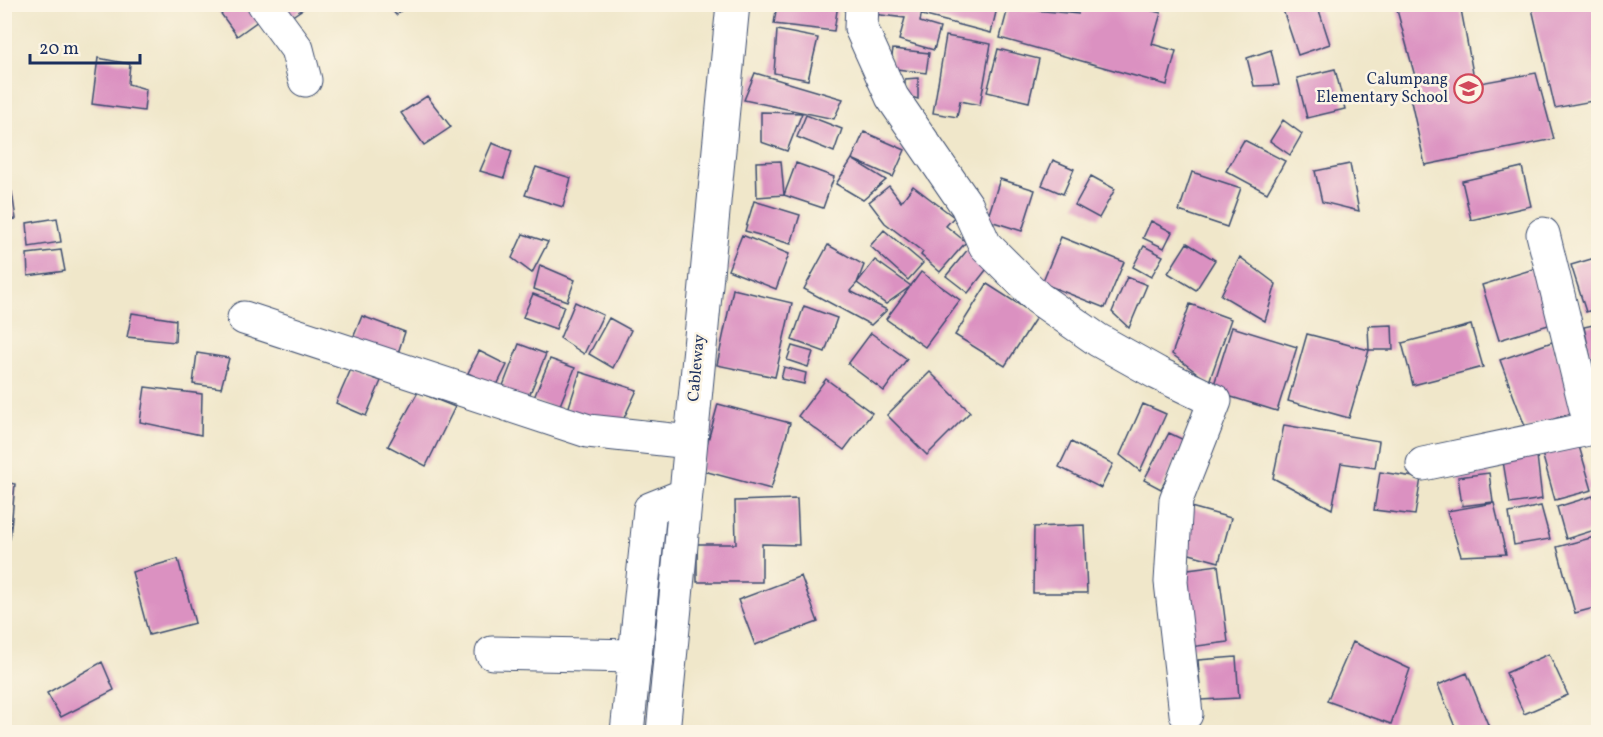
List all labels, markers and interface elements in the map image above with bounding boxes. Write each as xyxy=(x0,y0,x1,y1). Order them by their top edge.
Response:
scale bar xyxy=(30,27,140,65)
text: 20 m xyxy=(39,37,79,62)
place label: Calumpang Elementary School xyxy=(1316,69,1448,109)
school or university icon: Calumpang Elementary School xyxy=(1453,73,1485,105)
street label: Cableway xyxy=(683,333,711,403)

